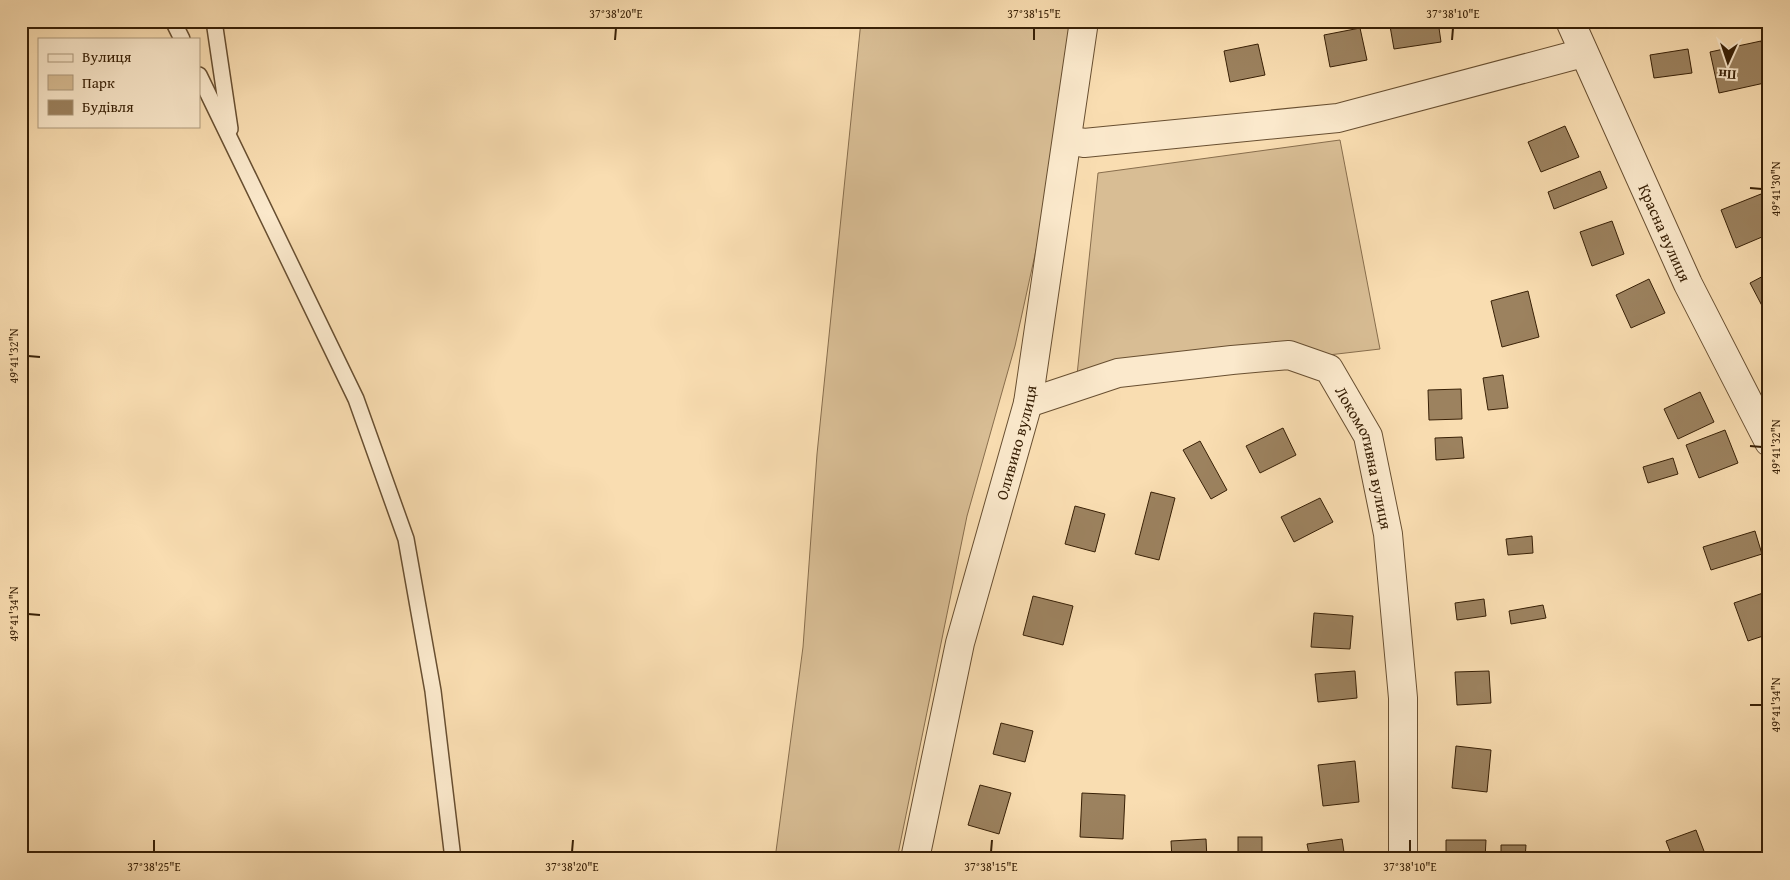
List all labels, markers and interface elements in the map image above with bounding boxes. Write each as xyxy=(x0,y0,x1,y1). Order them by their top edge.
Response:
text: 37°38'20"E xyxy=(589,5,643,22)
text: 37°38'15"E xyxy=(1007,5,1061,22)
text: 37°38'10"E xyxy=(1426,5,1480,22)
legend xyxy=(38,38,200,128)
north arrow xyxy=(1702,38,1752,88)
text: Вулиця xyxy=(82,46,132,67)
text: Пн xyxy=(1717,65,1737,85)
text: Парк xyxy=(82,72,115,93)
text: Будівля xyxy=(82,96,134,117)
text: 49°41'30"N xyxy=(1767,161,1784,217)
street label: Красна вулиця xyxy=(1633,180,1697,286)
text: 49°41'32"N xyxy=(5,328,22,384)
street label: Локомотивна вулиця xyxy=(1329,381,1399,532)
street label: Оливино вулиця xyxy=(989,384,1042,503)
text: 49°41'32"N xyxy=(1767,419,1784,475)
text: 49°41'34"N xyxy=(5,586,22,642)
text: 49°41'34"N xyxy=(1767,677,1784,733)
text: 37°38'25"E xyxy=(127,858,181,875)
text: 37°38'20"E xyxy=(545,858,599,875)
text: 37°38'15"E xyxy=(964,858,1018,875)
text: 37°38'10"E xyxy=(1383,858,1437,875)

